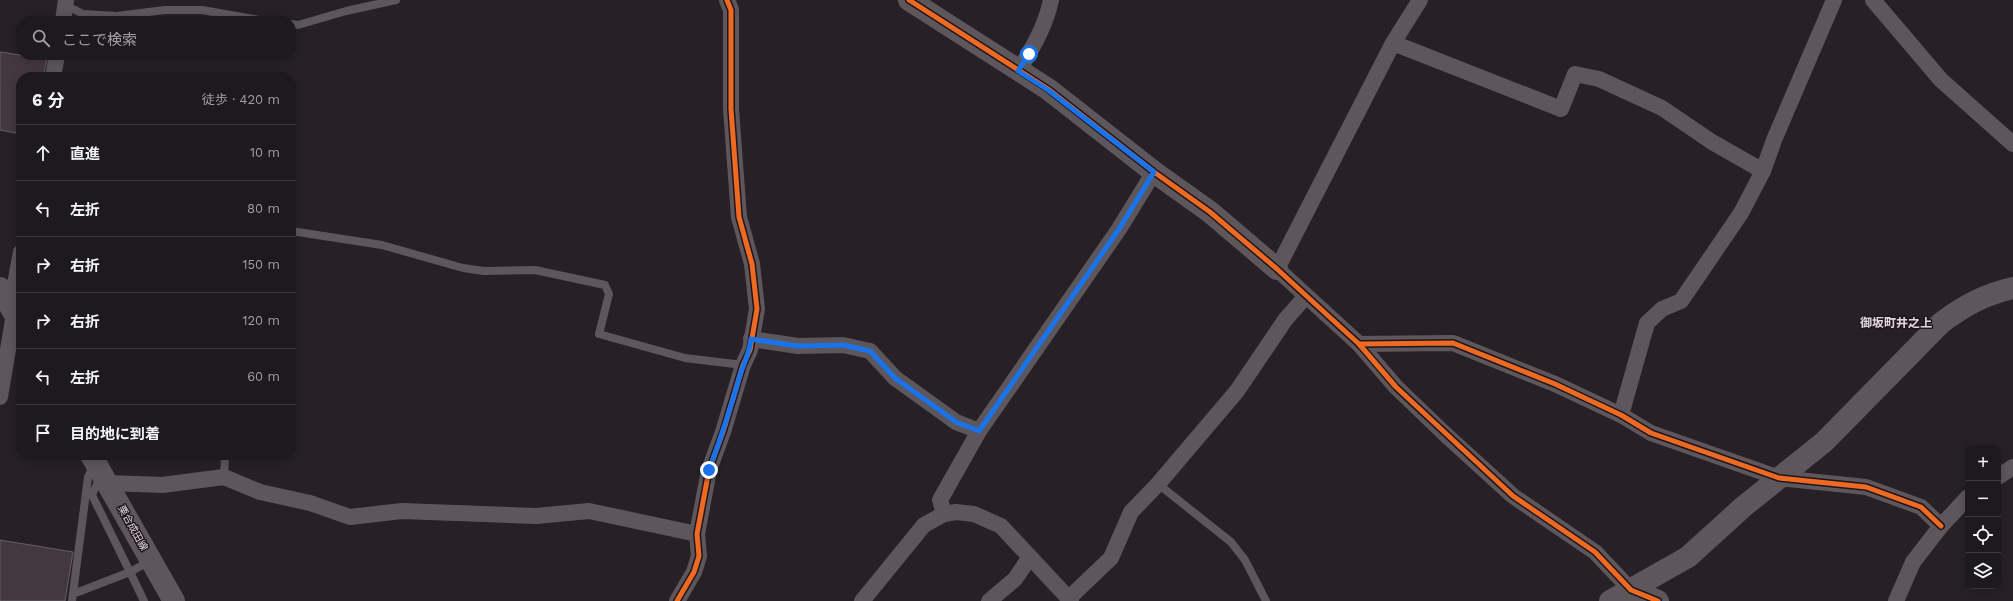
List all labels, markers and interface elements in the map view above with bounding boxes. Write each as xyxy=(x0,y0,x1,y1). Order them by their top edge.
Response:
search box xyxy=(16,16,296,60)
icon: search xyxy=(30,27,52,49)
text: ここで検索 xyxy=(62,31,137,49)
route start xyxy=(1020,45,1038,63)
text: 6 分 xyxy=(32,90,64,110)
text: 徒歩 · 420 m xyxy=(202,92,280,107)
icon: ahead xyxy=(32,142,54,164)
text: 直進 xyxy=(70,145,100,163)
text: 10 m xyxy=(250,145,280,160)
icon: left xyxy=(32,198,54,220)
text: 左折 xyxy=(70,201,100,219)
text: 80 m xyxy=(247,201,280,216)
icon: right xyxy=(32,254,54,276)
text: 右折 xyxy=(70,257,100,275)
text: 150 m xyxy=(242,257,280,272)
icon: right xyxy=(32,310,54,332)
text: 右折 xyxy=(70,313,100,331)
text: 120 m xyxy=(242,313,280,328)
district label: 御坂町井之上 xyxy=(1860,316,1932,330)
icon: left xyxy=(32,366,54,388)
text: 左折 xyxy=(70,369,100,387)
text: 60 m xyxy=(247,369,280,384)
icon: arrive xyxy=(32,422,54,444)
text: 目的地に到着 xyxy=(70,425,160,443)
map controls xyxy=(1965,445,2001,589)
button: + xyxy=(1965,445,2001,481)
route end xyxy=(700,461,718,479)
button: − xyxy=(1965,481,2001,517)
street label: 栗合成田線 xyxy=(116,503,150,553)
button: locate xyxy=(1965,517,2001,553)
button: layers xyxy=(1965,553,2001,589)

